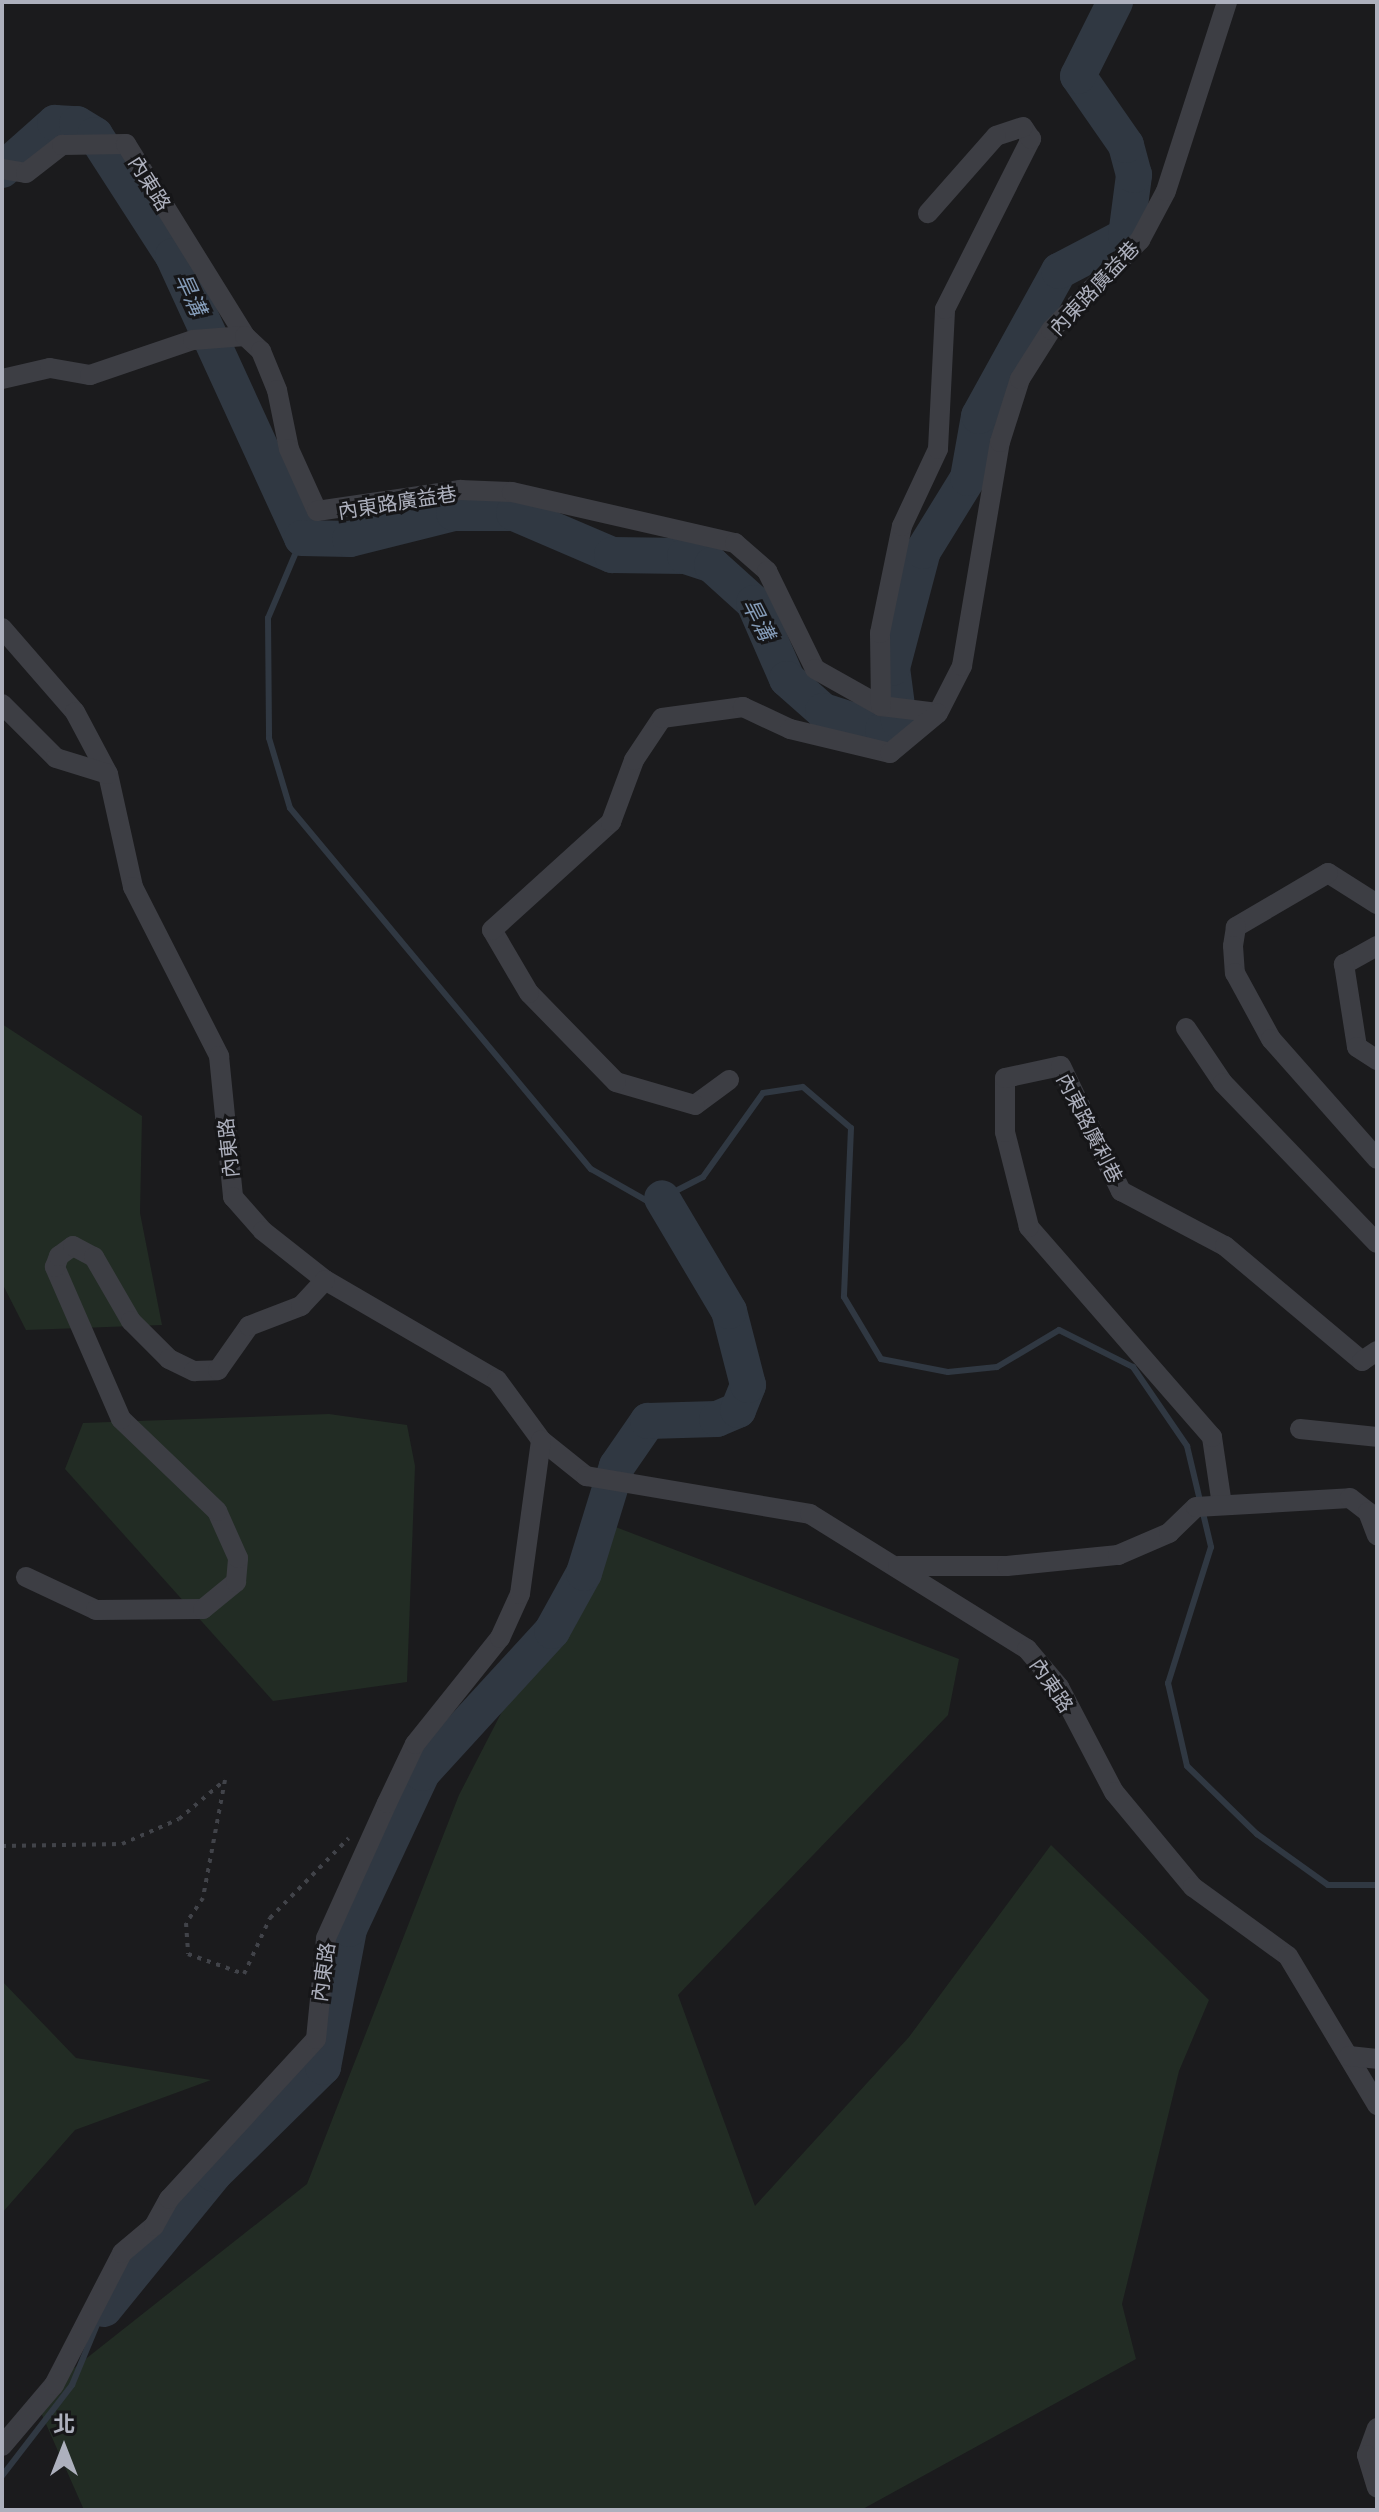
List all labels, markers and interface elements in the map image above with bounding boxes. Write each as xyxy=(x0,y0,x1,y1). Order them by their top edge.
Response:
street label: 內東路 xyxy=(124,151,176,215)
street label: 內東路廣益巷 xyxy=(1044,236,1144,340)
water label: 旱溝 xyxy=(170,268,212,320)
street label: 內東路廣益巷 xyxy=(336,481,458,523)
water label: 旱溝 xyxy=(737,593,781,645)
street label: 內東路廣利巷 xyxy=(1052,1069,1128,1187)
street label: 內東路 xyxy=(213,1117,243,1179)
street label: 內東路 xyxy=(1025,1653,1079,1717)
street label: 內東路 xyxy=(307,1941,339,2003)
north arrow xyxy=(24,2408,104,2488)
text: 北 xyxy=(53,2409,75,2438)

